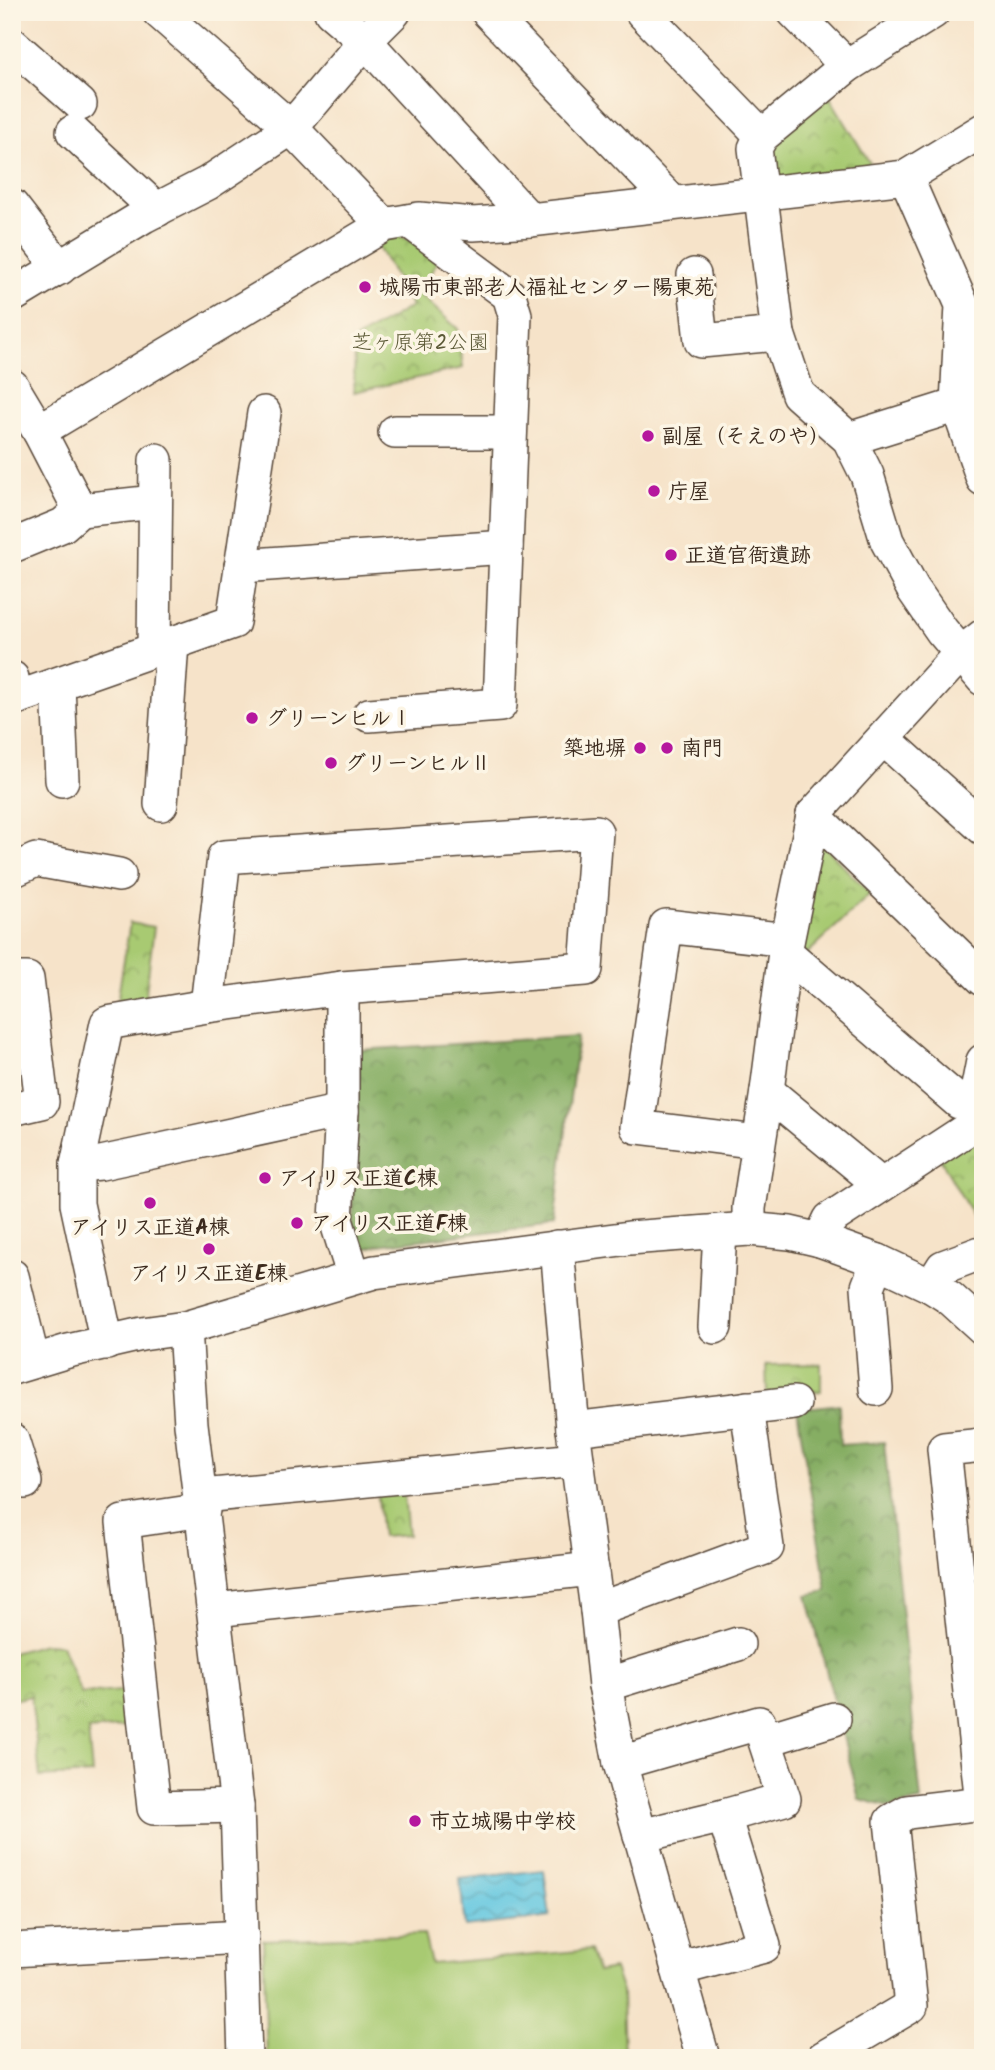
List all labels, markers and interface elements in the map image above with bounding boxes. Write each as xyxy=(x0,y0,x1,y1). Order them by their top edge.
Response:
place label: 城陽市東部老人福祉センター陽東苑 xyxy=(379,272,715,305)
marker: 城陽市東部老人福祉センター陽東苑 xyxy=(357,279,373,295)
park label: 芝ヶ原第2公園 xyxy=(351,327,489,360)
place label: 副屋（そえのや） xyxy=(662,421,830,454)
marker: 副屋（そえのや） xyxy=(640,428,656,444)
place label: 庁屋 xyxy=(668,476,710,509)
marker: 庁屋 xyxy=(646,483,662,499)
place label: 正道官衙遺跡 xyxy=(685,540,811,573)
marker: 正道官衙遺跡 xyxy=(663,547,679,563)
place label: グリーンヒルⅠ xyxy=(266,703,412,736)
marker: グリーンヒルⅠ xyxy=(244,710,260,726)
place label: 築地塀 xyxy=(563,733,626,766)
place label: 南門 xyxy=(681,733,723,766)
marker: 築地塀 xyxy=(632,740,648,756)
marker: 南門 xyxy=(659,740,675,756)
place label: グリーンヒルⅡ xyxy=(345,748,491,781)
marker: グリーンヒルⅡ xyxy=(323,755,339,771)
place label: アイリス正道C棟 xyxy=(279,1163,438,1196)
marker: アイリス正道C棟 xyxy=(257,1170,273,1186)
marker: アイリス正道A棟 xyxy=(142,1195,158,1211)
place label: アイリス正道F棟 xyxy=(311,1208,468,1241)
place label: アイリス正道A棟 xyxy=(71,1212,229,1245)
marker: アイリス正道F棟 xyxy=(289,1215,305,1231)
marker: アイリス正道E棟 xyxy=(201,1241,217,1257)
place label: アイリス正道E棟 xyxy=(130,1258,288,1291)
place label: 市立城陽中学校 xyxy=(429,1806,576,1839)
marker: 市立城陽中学校 xyxy=(407,1813,423,1829)

